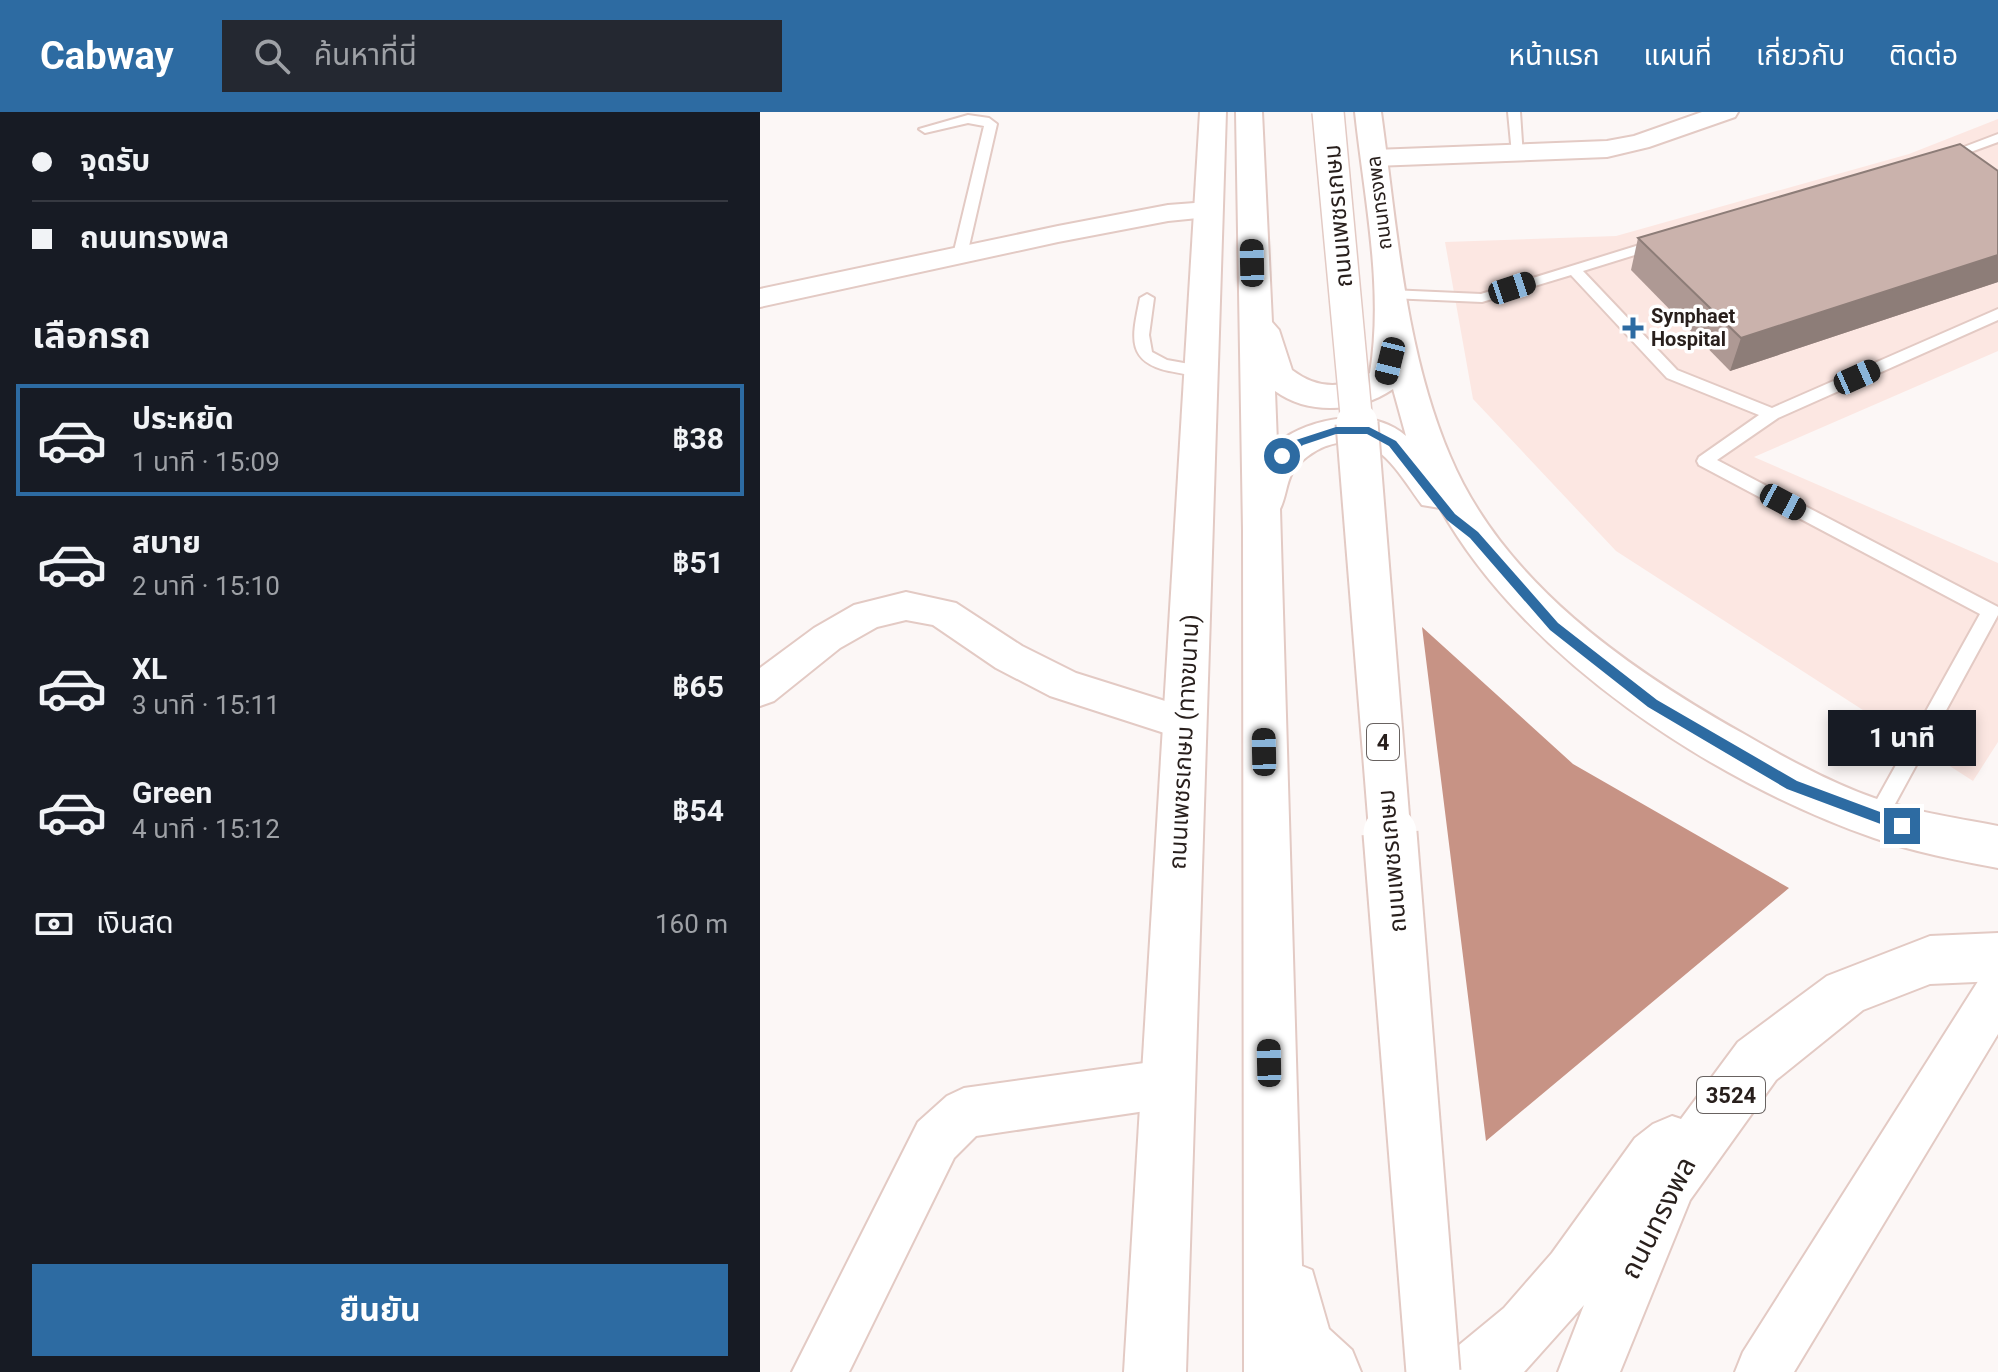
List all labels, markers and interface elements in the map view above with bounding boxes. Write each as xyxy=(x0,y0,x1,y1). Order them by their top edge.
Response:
search box xyxy=(222,20,782,92)
text: Cabway xyxy=(40,34,174,78)
icon: search xyxy=(250,34,294,78)
text: ค้นหาที่นี่ xyxy=(314,37,417,72)
text: หน้าแรก xyxy=(1509,39,1600,72)
text: แผนที่ xyxy=(1644,39,1712,72)
text: เกี่ยวกับ xyxy=(1756,39,1845,72)
text: ติดต่อ xyxy=(1889,39,1958,72)
text: จุดรับ xyxy=(80,143,150,178)
street label: ถนนเพชรเกษม xyxy=(1318,143,1358,289)
street label: ถนนทรงพล xyxy=(1361,155,1397,251)
text: ถนนทรงพล xyxy=(80,220,229,255)
car xyxy=(1240,239,1264,287)
car xyxy=(1485,269,1539,307)
place label: Synphaet Hospital xyxy=(1651,304,1736,351)
text: เลือกรถ xyxy=(32,315,151,357)
marker: Synphaet Hospital xyxy=(1622,317,1644,339)
car xyxy=(1373,335,1407,387)
car xyxy=(1830,356,1884,398)
text: ประหยัด xyxy=(132,401,234,436)
icon: car xyxy=(36,404,108,476)
text: ฿38 xyxy=(672,421,724,456)
route start xyxy=(1264,438,1300,474)
text: 1 นาที · 15:09 xyxy=(132,447,280,477)
car xyxy=(1756,480,1810,524)
text: สบาย xyxy=(132,525,201,560)
icon: car xyxy=(36,528,108,600)
text: ฿51 xyxy=(672,545,724,580)
text: 2 นาที · 15:10 xyxy=(132,571,280,601)
street label: ถนนเพชรเกษม (ทางขนาน) xyxy=(1163,614,1205,870)
text: XL xyxy=(132,651,167,686)
icon: car xyxy=(36,652,108,724)
text: ฿65 xyxy=(672,669,724,704)
text: 3 นาที · 15:11 xyxy=(132,690,280,720)
callout: 1 นาที xyxy=(1828,710,1976,766)
text: 1 นาที xyxy=(1869,723,1935,753)
road number: 4 xyxy=(1367,724,1399,760)
car xyxy=(1252,728,1276,776)
text: Green xyxy=(132,775,212,810)
icon: car xyxy=(36,776,108,848)
street label: ถนนเพชรเกษม xyxy=(1372,788,1412,934)
text: ฿54 xyxy=(672,793,724,828)
route end xyxy=(1884,808,1920,844)
text: 4 นาที · 15:12 xyxy=(132,814,280,844)
icon: cash xyxy=(32,902,76,946)
text: เงินสด xyxy=(96,905,174,940)
text: 160 m xyxy=(655,909,728,939)
car xyxy=(1257,1039,1281,1087)
road number: 3524 xyxy=(1697,1077,1765,1113)
street label: ถนนทรงพล xyxy=(1613,1152,1703,1284)
button: ยืนยัน xyxy=(32,1264,728,1356)

